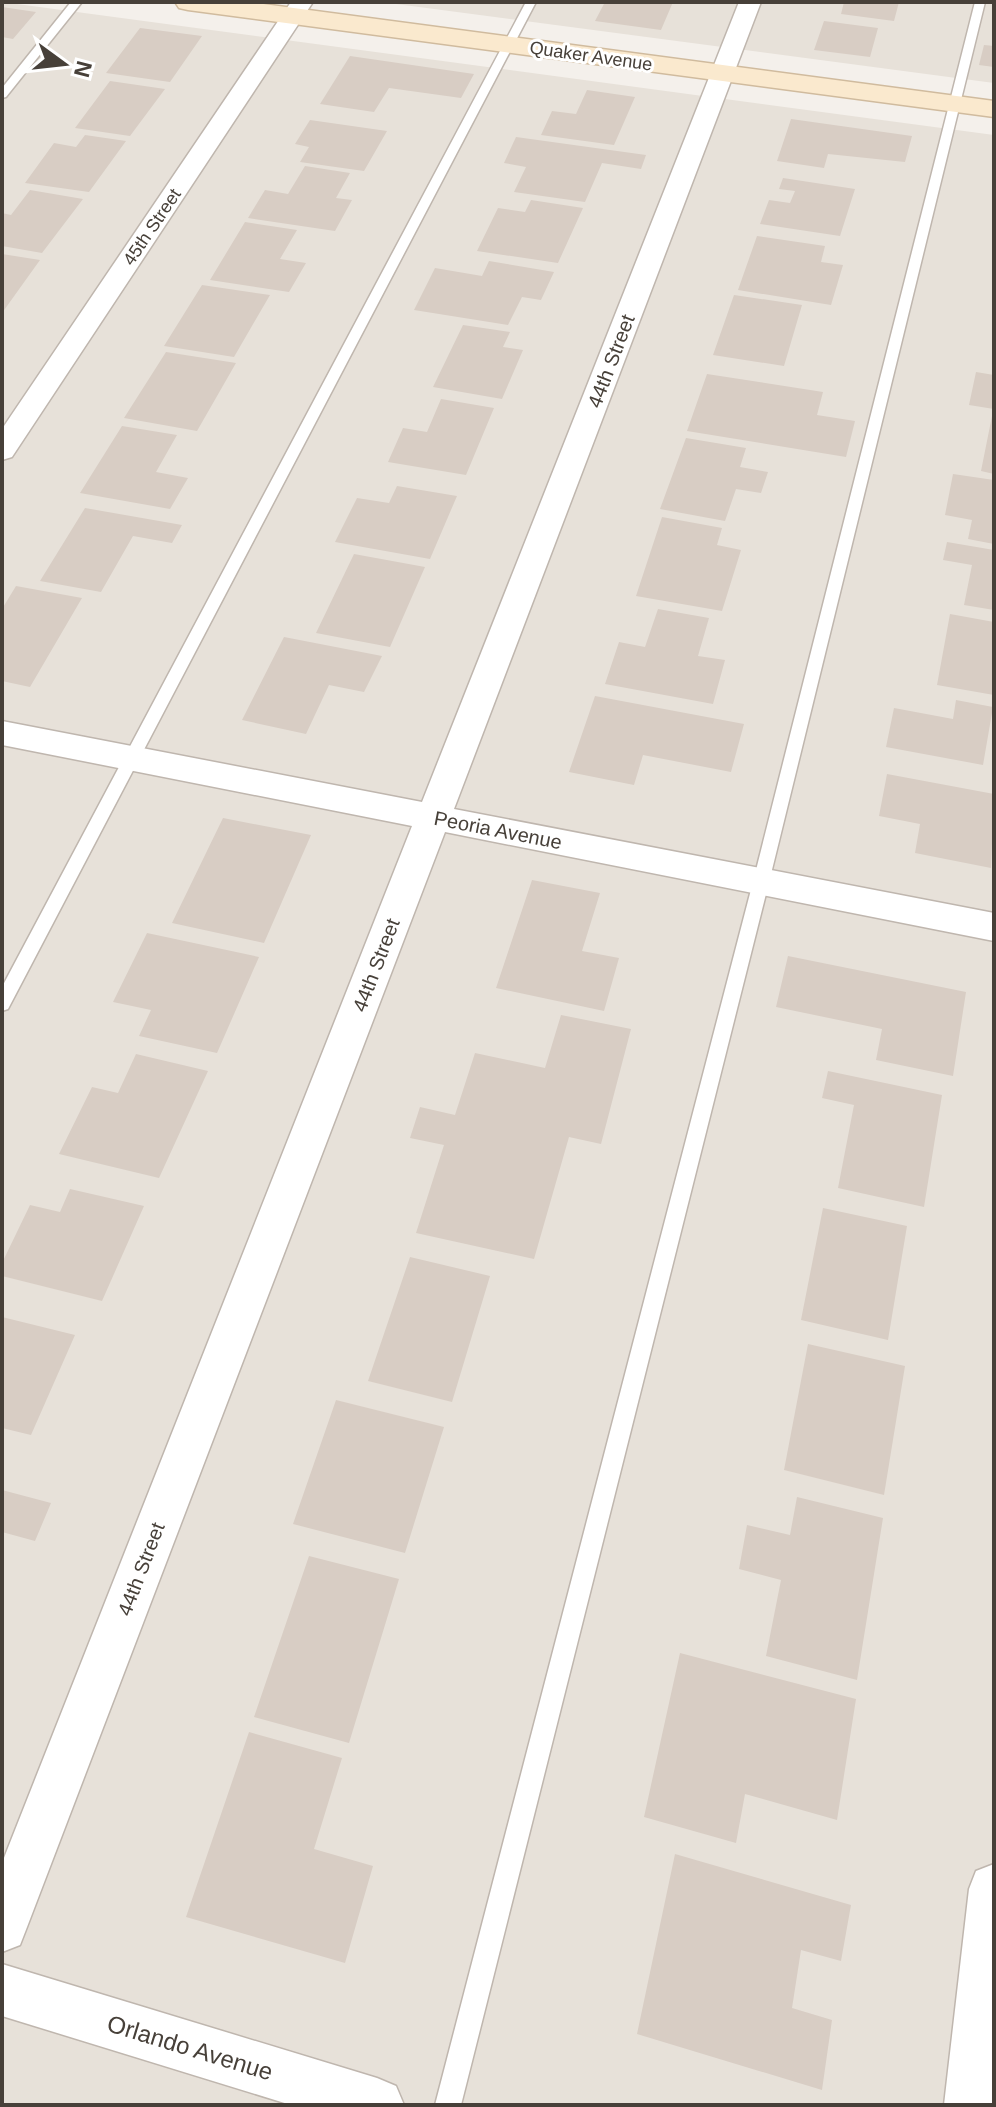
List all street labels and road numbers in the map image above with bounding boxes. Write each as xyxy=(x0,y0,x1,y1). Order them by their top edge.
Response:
street label: Quaker Avenue xyxy=(528,37,654,75)
street label: 45th Street xyxy=(119,185,185,269)
street label: 44th Street xyxy=(583,311,639,411)
street label: Peoria Avenue xyxy=(432,807,564,853)
street label: 44th Street xyxy=(348,915,404,1015)
street label: 44th Street xyxy=(113,1519,169,1619)
street label: Orlando Avenue xyxy=(104,2010,276,2086)

